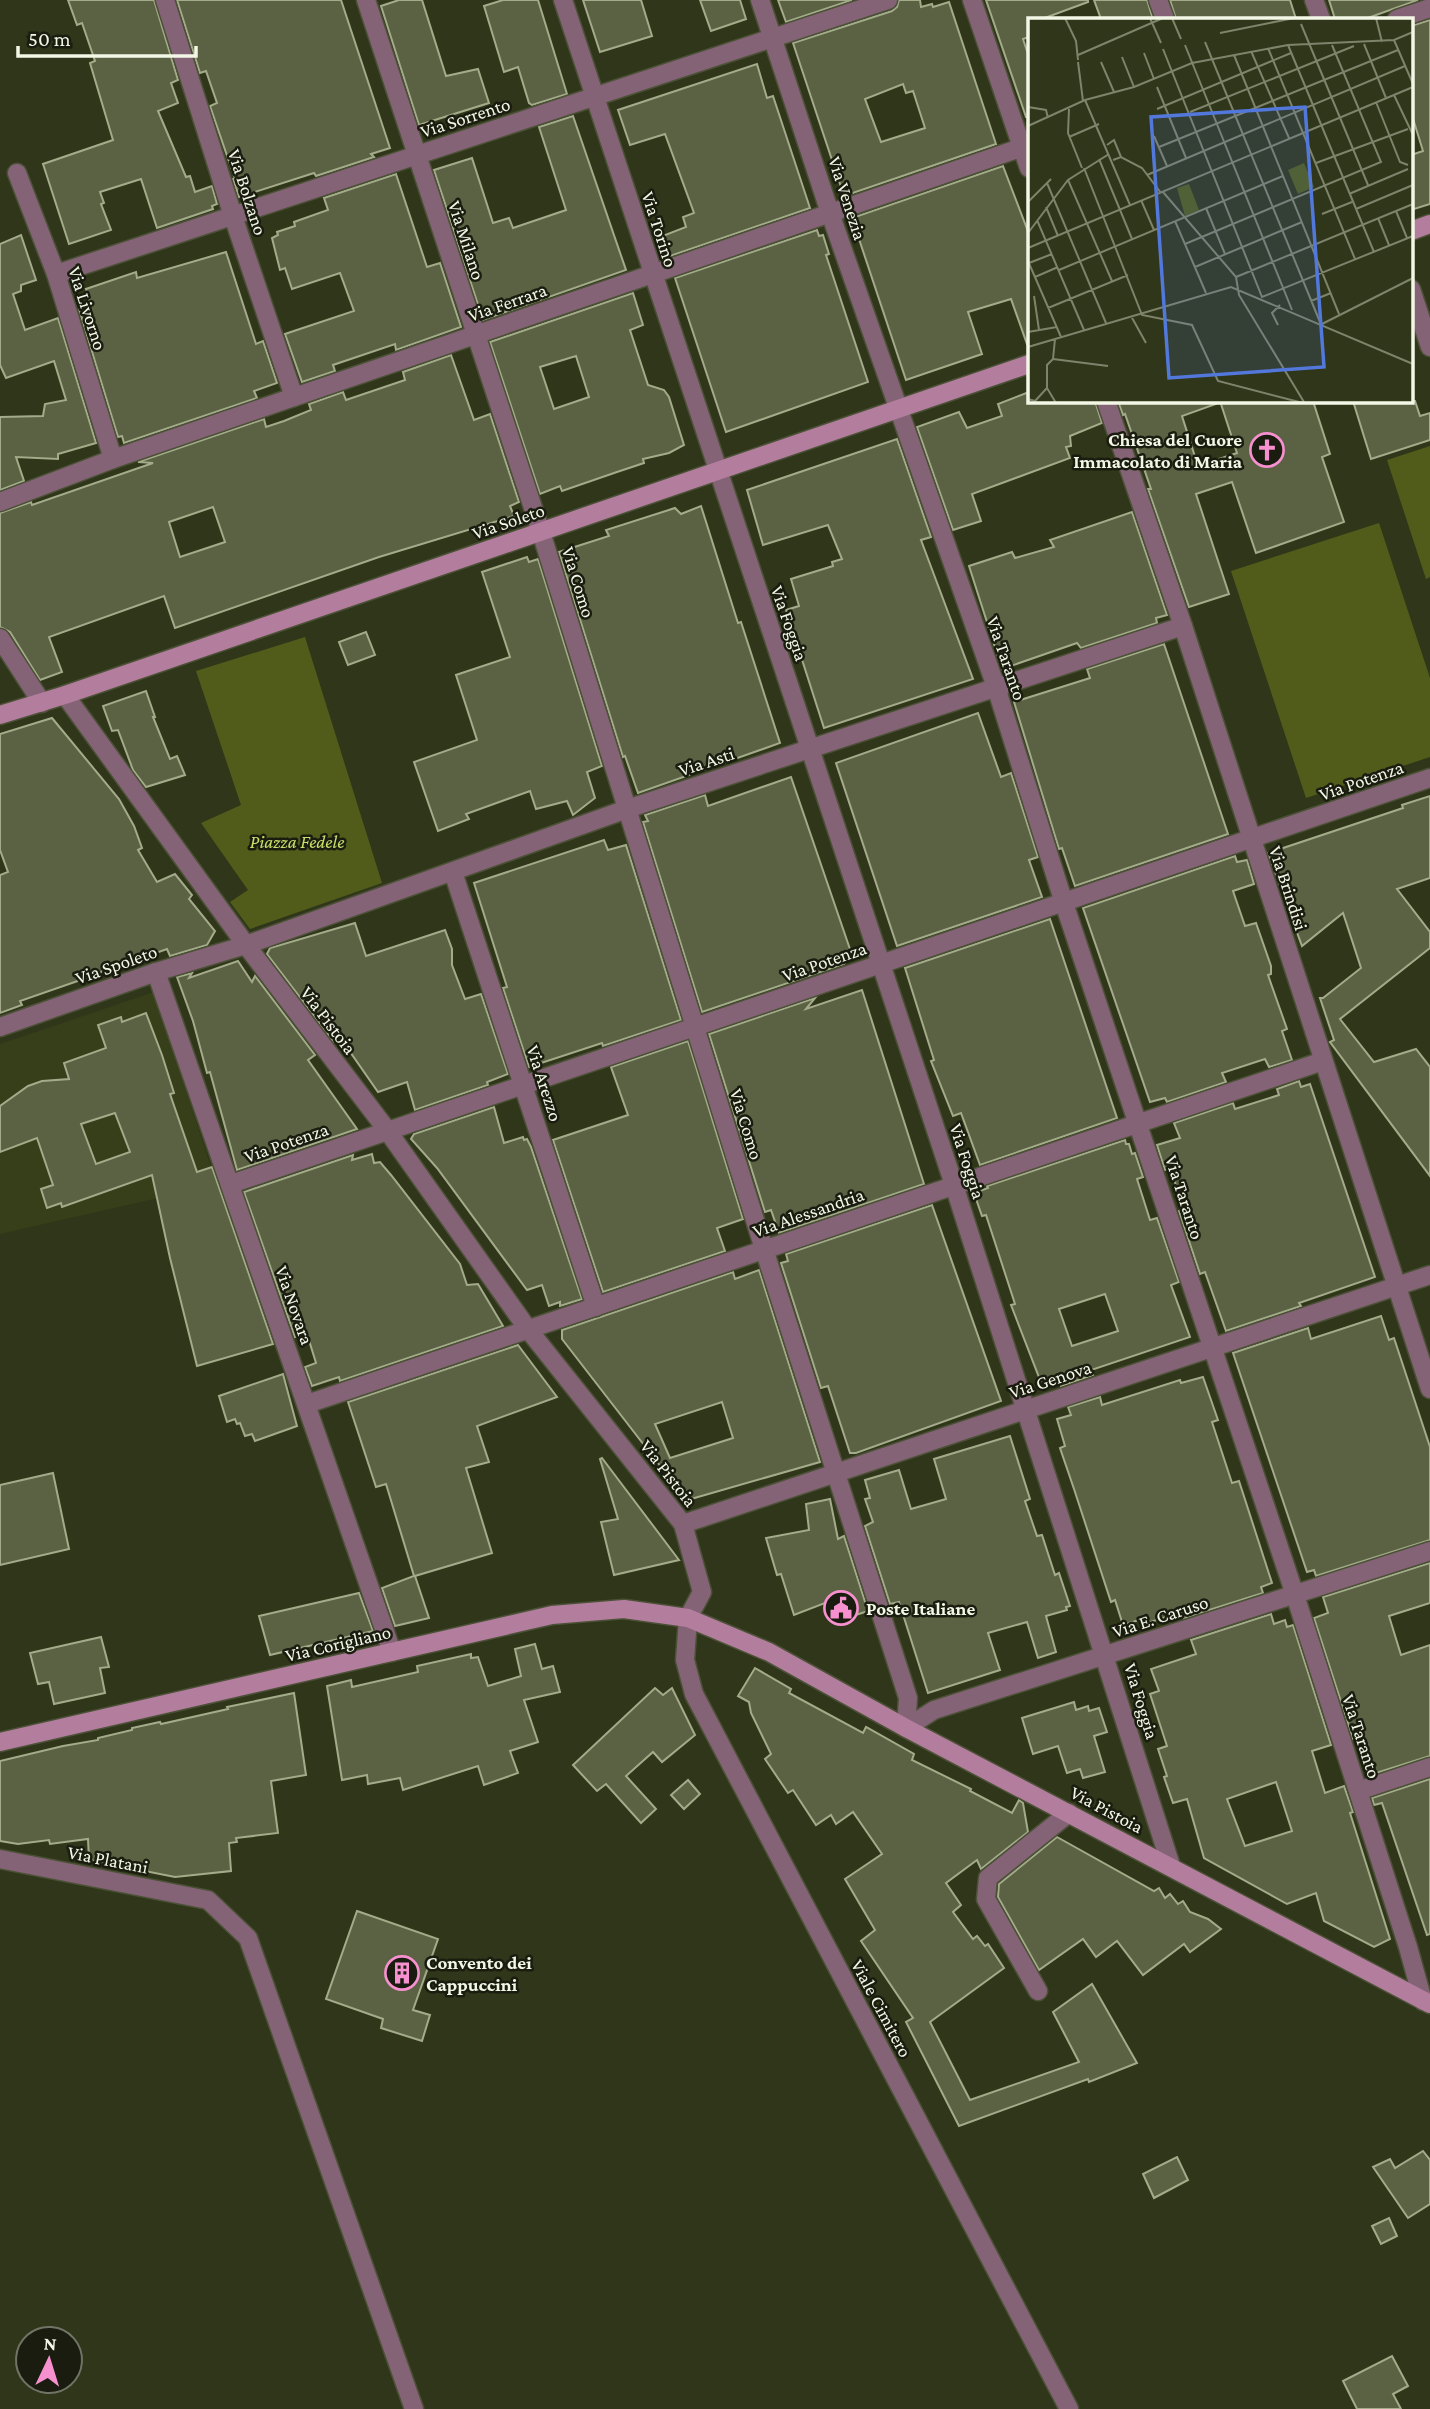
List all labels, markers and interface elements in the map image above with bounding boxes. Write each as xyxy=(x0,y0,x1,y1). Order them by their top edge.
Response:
scale bar xyxy=(18,14,196,58)
inset map xyxy=(1028,18,1412,402)
text: 50 m xyxy=(28,27,71,51)
street label: Via Sorrento xyxy=(417,93,513,142)
street label: Via Bolzano xyxy=(224,147,271,238)
street label: Via Venezia xyxy=(824,154,871,243)
street label: Via Torino xyxy=(637,189,682,270)
street label: Via Milano xyxy=(444,198,489,282)
street label: Via Livorno xyxy=(64,264,111,353)
street label: Via Ferrara xyxy=(465,279,550,326)
place label: Chiesa del Cuore Immacolato di Maria xyxy=(1073,429,1243,472)
church icon: Chiesa del Cuore Immacolato di Maria xyxy=(1248,431,1286,469)
street label: Via Soleto xyxy=(469,499,547,544)
street label: Via Como xyxy=(558,544,599,620)
street label: Via Foggia xyxy=(767,583,812,664)
street label: Via Taranto xyxy=(982,613,1031,703)
street label: Via Asti xyxy=(676,743,737,780)
street label: Via Potenza xyxy=(1316,756,1406,805)
park label: Piazza Fedele xyxy=(250,831,344,852)
street label: Via Brindisi xyxy=(1265,843,1312,933)
street label: Via Potenza xyxy=(779,937,869,986)
street label: Via Spoleto xyxy=(73,941,160,988)
street label: Via Pistoia xyxy=(296,982,361,1058)
street label: Via Arezzo xyxy=(522,1042,567,1124)
street label: Via Como xyxy=(726,1086,767,1162)
street label: Via Potenza xyxy=(241,1118,331,1167)
street label: Via Foggia xyxy=(945,1121,990,1202)
street label: Via Taranto xyxy=(1161,1152,1208,1242)
street label: Via Alessandria xyxy=(750,1184,867,1241)
street label: Via Novara xyxy=(271,1263,318,1348)
street label: Via Genova xyxy=(1006,1356,1094,1403)
street label: Via Pistoia xyxy=(636,1436,701,1511)
public building icon: Poste Italiane xyxy=(822,1589,860,1627)
street label: Via E. Caruso xyxy=(1109,1591,1211,1642)
place label: Poste Italiane xyxy=(866,1598,976,1619)
street label: Via Corigliano xyxy=(283,1621,393,1666)
street label: Via Foggia xyxy=(1120,1661,1163,1742)
street label: Via Taranto xyxy=(1338,1691,1385,1781)
street label: Via Pistoia xyxy=(1067,1782,1147,1837)
street label: Via Platani xyxy=(66,1841,150,1878)
place label: Convento dei Cappuccini xyxy=(426,1952,532,1995)
building icon: Convento dei Cappuccini xyxy=(383,1954,421,1992)
street label: Viale Cimitero xyxy=(847,1956,916,2061)
north arrow xyxy=(14,2325,84,2395)
text: N xyxy=(43,2333,57,2354)

